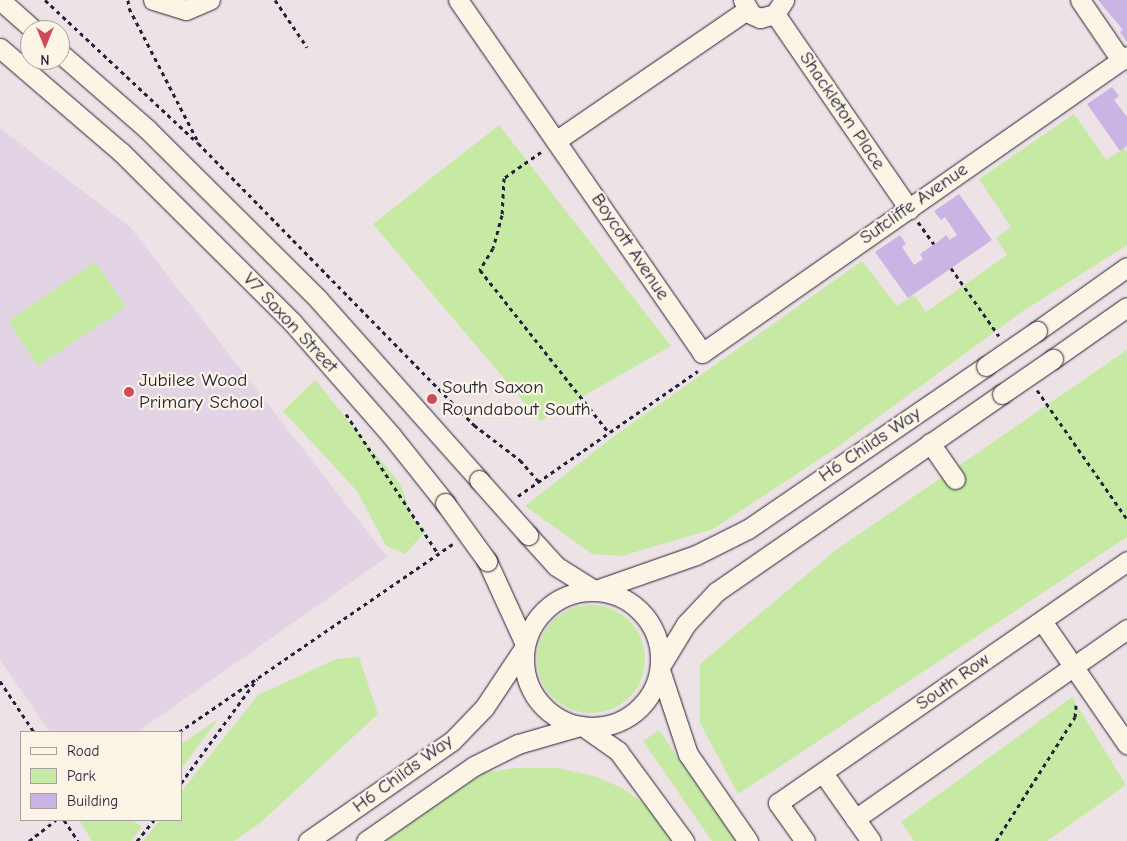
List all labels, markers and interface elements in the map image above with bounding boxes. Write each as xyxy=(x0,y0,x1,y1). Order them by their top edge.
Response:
north arrow xyxy=(20,20,70,70)
street label: Shackleton Place xyxy=(794,48,890,174)
text: N xyxy=(40,51,50,68)
street label: Sutcliffe Avenue xyxy=(856,158,972,250)
street label: Boycott Avenue xyxy=(586,189,674,305)
street label: V7 Saxon Street xyxy=(238,268,342,378)
place label: Jubilee Wood Primary School xyxy=(139,370,263,414)
place label: South Saxon Roundabout South xyxy=(442,377,591,421)
marker: Jubilee Wood Primary School xyxy=(123,386,135,398)
marker: South Saxon Roundabout South xyxy=(426,393,438,405)
street label: H6 Childs Way xyxy=(815,402,925,488)
street label: South Row xyxy=(912,648,994,716)
street label: H6 Childs Way xyxy=(348,730,458,818)
legend xyxy=(20,731,182,821)
text: Road xyxy=(67,742,99,760)
text: Park xyxy=(67,767,96,785)
text: Building xyxy=(67,792,118,810)

